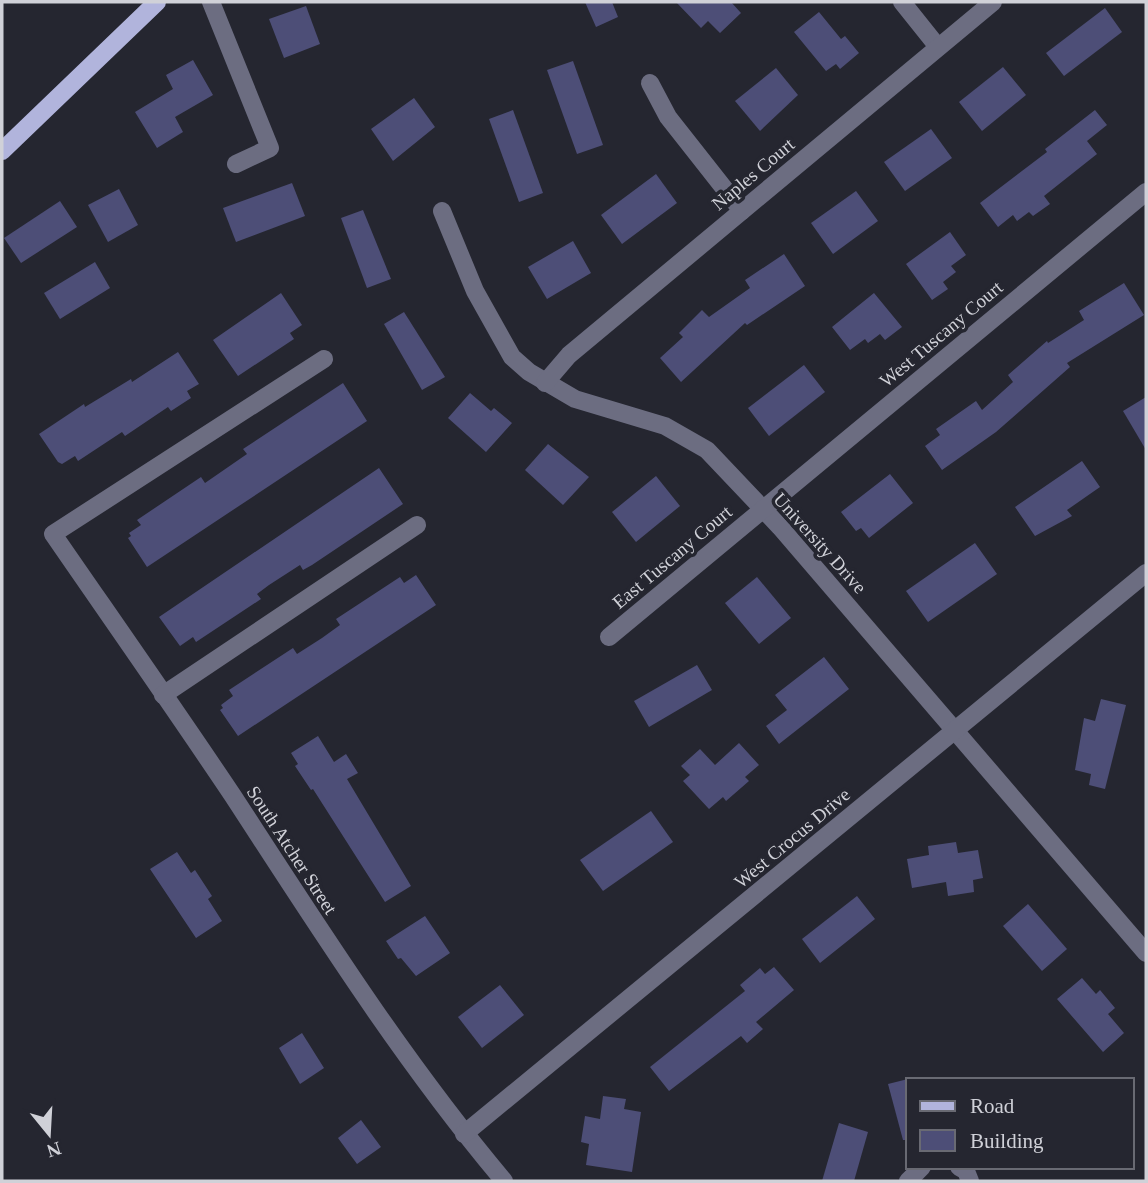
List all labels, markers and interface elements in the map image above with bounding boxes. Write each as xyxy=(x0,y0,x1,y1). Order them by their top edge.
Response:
street label: Naples Court xyxy=(708,133,799,214)
street label: West Tuscany Court xyxy=(875,276,1007,391)
street label: University Drive xyxy=(769,488,871,598)
street label: East Tuscany Court xyxy=(608,501,736,613)
street label: South Atcher Street xyxy=(243,782,342,919)
street label: West Crocus Drive xyxy=(730,784,854,892)
legend xyxy=(906,1078,1134,1169)
text: Road xyxy=(970,1094,1015,1118)
north arrow xyxy=(14,1099,84,1169)
text: Building xyxy=(970,1129,1044,1153)
text: N xyxy=(44,1138,64,1162)

